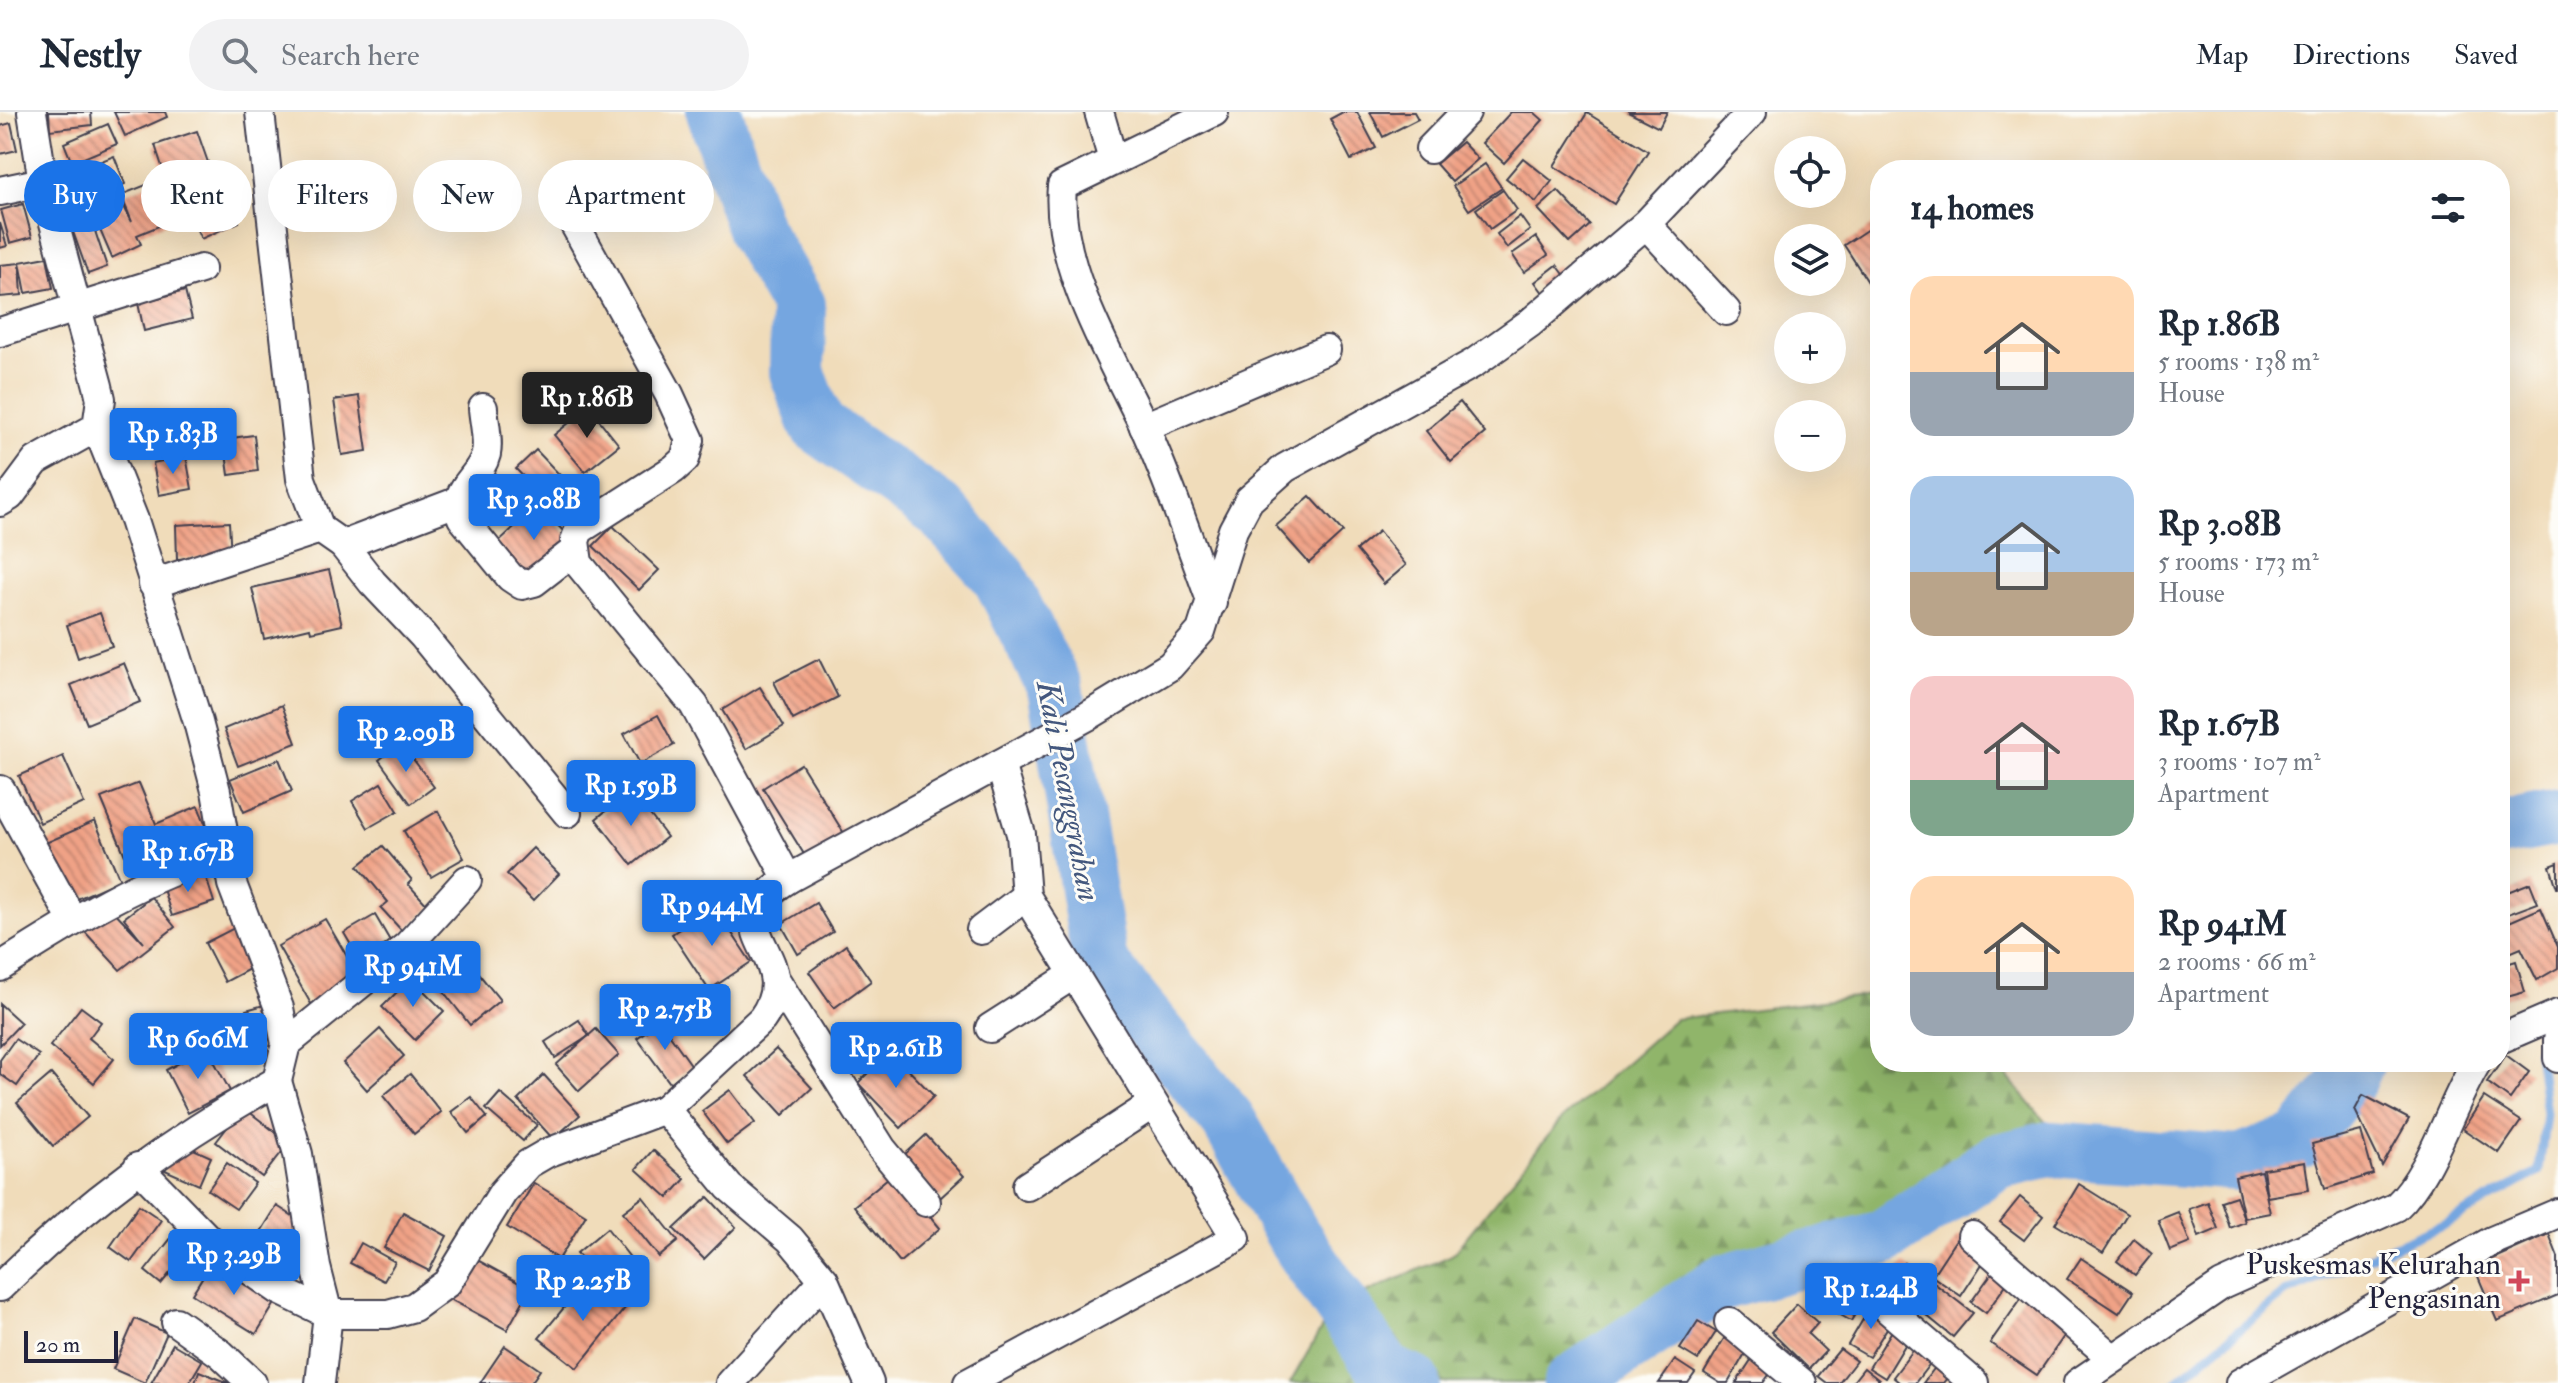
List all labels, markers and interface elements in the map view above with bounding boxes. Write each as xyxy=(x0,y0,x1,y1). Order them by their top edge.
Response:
search box xyxy=(189,19,749,91)
text: Nestly xyxy=(40,31,141,79)
icon: search xyxy=(217,33,261,77)
text: Search here xyxy=(281,37,419,74)
text: Map xyxy=(2196,38,2249,73)
text: Directions xyxy=(2293,38,2410,73)
text: Saved xyxy=(2454,38,2518,73)
map controls xyxy=(1774,136,1846,472)
button: locate xyxy=(1774,136,1846,208)
chip: Buy xyxy=(24,160,125,232)
chip: Rent xyxy=(141,160,252,232)
chip: Filters xyxy=(268,160,397,232)
chip: New xyxy=(413,160,522,232)
chip: Apartment xyxy=(538,160,714,232)
icon: filters xyxy=(2426,186,2470,230)
text: 14 homes xyxy=(1910,187,2034,230)
button: layers xyxy=(1774,224,1846,296)
text: Rp 1.86B xyxy=(2158,303,2281,346)
icon: home xyxy=(1974,308,2070,404)
button: + xyxy=(1774,312,1846,384)
text: 5 rooms · 138 m² xyxy=(2158,346,2319,378)
pin: Rp 1.86B xyxy=(504,372,670,440)
text: House xyxy=(2158,378,2225,410)
text: Rp 1.86B xyxy=(540,382,634,414)
button: − xyxy=(1774,400,1846,472)
pin: Rp 1.83B xyxy=(90,408,256,476)
text: Rp 1.83B xyxy=(128,418,218,450)
pin: Rp 3.08B xyxy=(451,474,617,542)
text: Rp 3.08B xyxy=(487,484,581,516)
text: Rp 3.08B xyxy=(2158,503,2282,546)
icon: home xyxy=(1974,508,2070,604)
text: 5 rooms · 173 m² xyxy=(2158,546,2319,578)
text: House xyxy=(2158,578,2225,610)
water label: Kali Pesanggrahan xyxy=(1027,675,1109,905)
text: Rp 1.67B xyxy=(2158,703,2280,746)
pin: Rp 2.09B xyxy=(323,706,489,774)
icon: home xyxy=(1974,708,2070,804)
text: Rp 2.09B xyxy=(356,716,456,748)
text: 3 rooms · 107 m² xyxy=(2158,746,2321,778)
pin: Rp 1.59B xyxy=(548,760,714,828)
text: Rp 1.59B xyxy=(585,770,677,802)
text: Apartment xyxy=(2158,778,2269,810)
pin: Rp 1.67B xyxy=(105,826,271,894)
text: Rp 1.67B xyxy=(141,836,235,868)
pin: Rp 944M xyxy=(638,880,786,948)
text: Rp 944M xyxy=(660,890,764,922)
text: Rp 941M xyxy=(2158,903,2287,946)
icon: home xyxy=(1974,908,2070,1004)
pin: Rp 941M xyxy=(339,941,487,1009)
text: 2 rooms · 66 m² xyxy=(2158,946,2316,978)
text: Rp 941M xyxy=(364,951,463,983)
text: Apartment xyxy=(2158,978,2269,1010)
pin: Rp 2.75B xyxy=(582,984,748,1052)
text: Rp 2.75B xyxy=(618,994,712,1026)
pin: Rp 606M xyxy=(124,1013,272,1081)
pin: Rp 2.61B xyxy=(813,1022,979,1090)
text: Rp 606M xyxy=(147,1023,249,1055)
text: Rp 2.61B xyxy=(849,1032,943,1064)
pin: Rp 3.29B xyxy=(151,1229,317,1297)
text: Rp 3.29B xyxy=(186,1239,282,1271)
place label: Puskesmas Kelurahan Pengasinan xyxy=(2245,1246,2501,1317)
pin: Rp 2.25B xyxy=(500,1255,666,1323)
pin: Rp 1.24B xyxy=(1788,1263,1954,1331)
text: Rp 2.25B xyxy=(534,1265,632,1297)
marker: Puskesmas Kelurahan Pengasinan xyxy=(2508,1270,2530,1292)
text: Rp 1.24B xyxy=(1823,1273,1919,1305)
scale bar xyxy=(24,1327,118,1363)
text: 20 m xyxy=(36,1331,80,1359)

